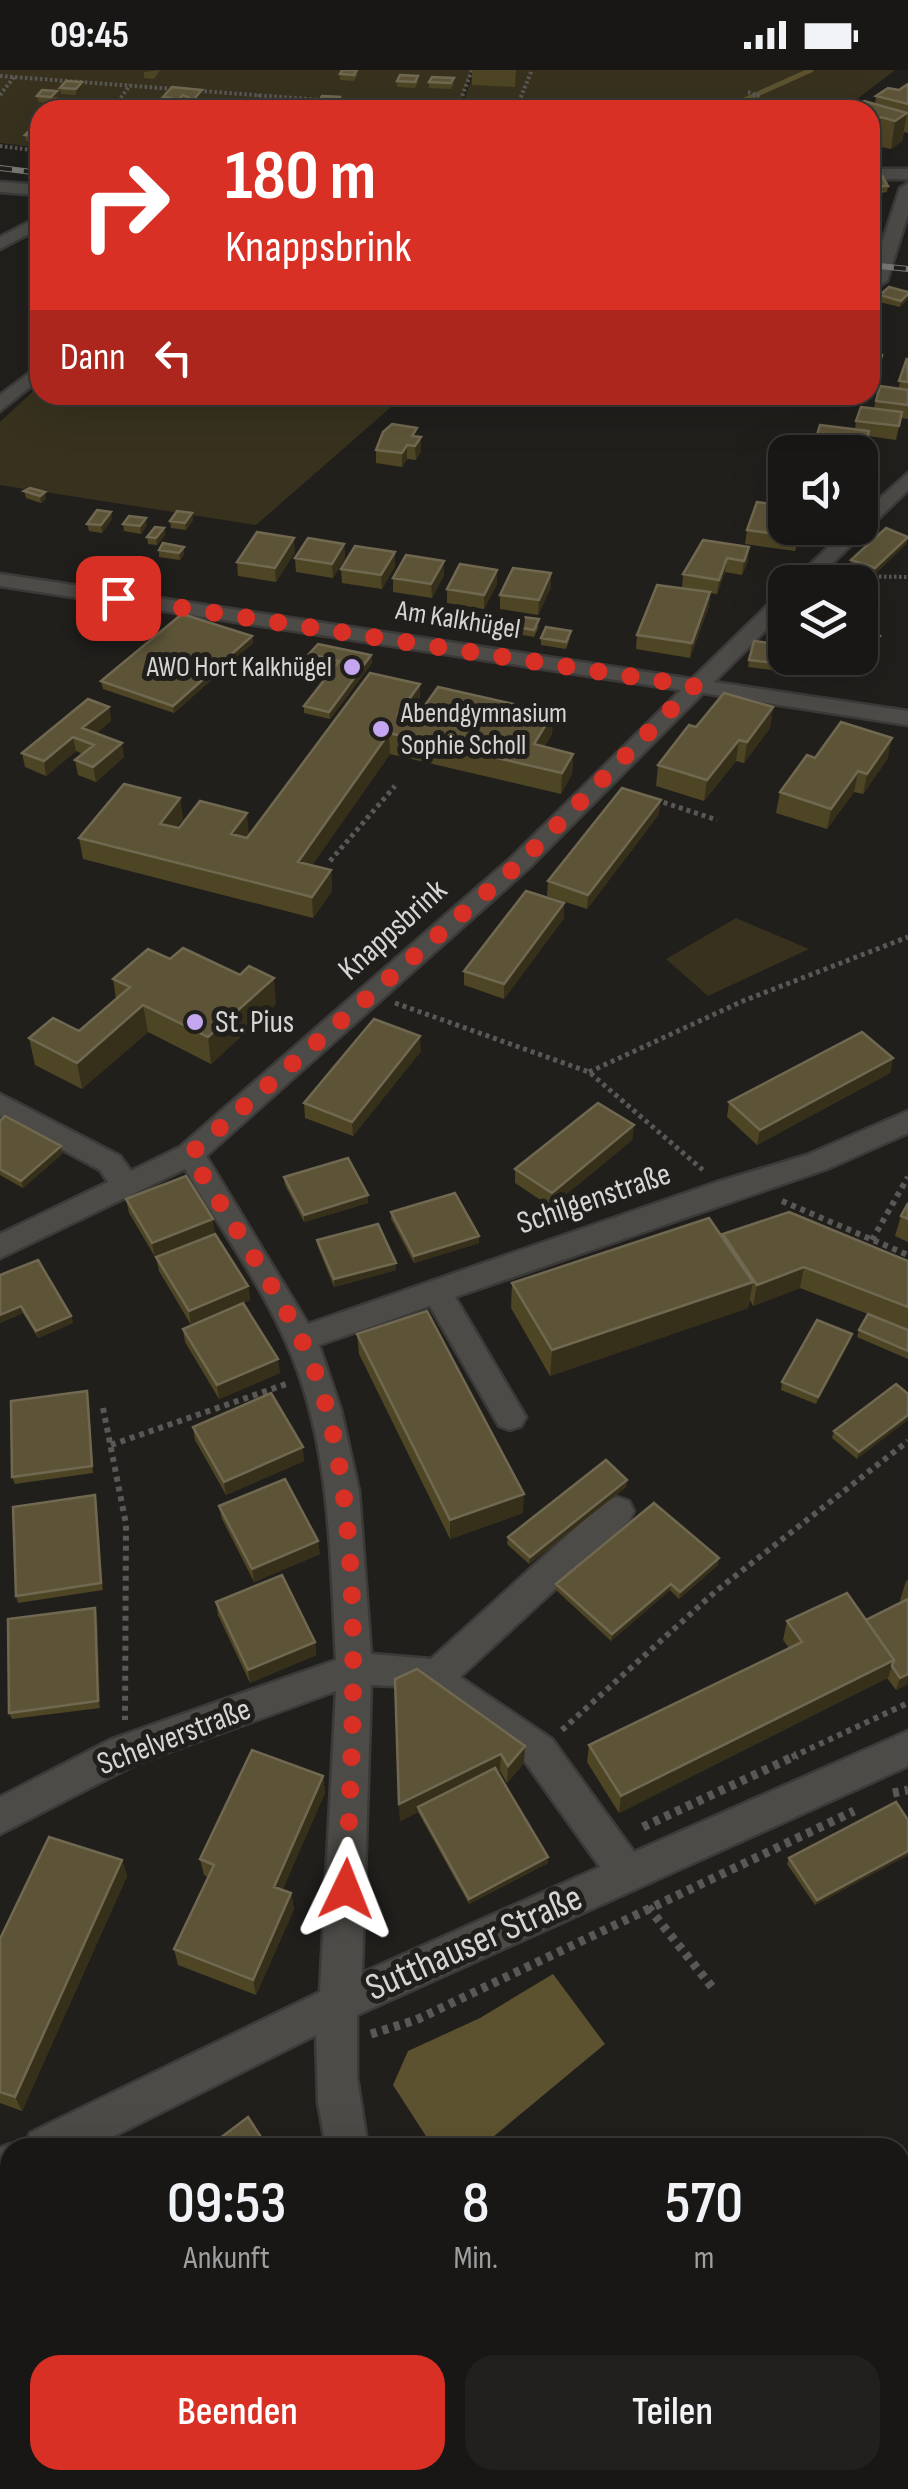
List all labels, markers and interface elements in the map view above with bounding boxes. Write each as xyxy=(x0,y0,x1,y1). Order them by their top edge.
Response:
text: 09:45 xyxy=(50,13,129,58)
text: 180 m xyxy=(225,135,376,219)
icon: right xyxy=(60,140,190,270)
text: Knappsbrink xyxy=(225,220,412,275)
icon: left xyxy=(146,330,201,385)
text: Dann xyxy=(60,335,126,380)
map controls xyxy=(768,435,878,675)
button: sound xyxy=(768,435,878,545)
pin xyxy=(76,556,161,641)
button: layers xyxy=(768,565,878,675)
icon: arrive xyxy=(91,571,146,626)
street label: Am Kalkhügel xyxy=(393,594,522,646)
place label: AWO Hort Kalkhügel xyxy=(146,651,332,684)
marker: AWO Hort Kalkhügel xyxy=(341,656,363,678)
place label: Abendgymnasium Sophie Scholl xyxy=(400,697,567,762)
marker: Abendgymnasium Sophie Scholl xyxy=(370,718,392,740)
street label: Knappsbrink xyxy=(331,871,455,989)
place label: St. Pius xyxy=(215,1003,294,1042)
marker: St. Pius xyxy=(184,1011,206,1033)
street label: Schilgenstraße xyxy=(512,1155,676,1243)
street label: Schelverstraße xyxy=(92,1690,256,1784)
position arrow xyxy=(294,1837,398,1941)
street label: Sutthauser Straße xyxy=(359,1875,589,2011)
text: 09:53 xyxy=(167,2168,286,2240)
text: 8 xyxy=(462,2168,489,2240)
text: 570 xyxy=(665,2168,743,2240)
text: Ankunft xyxy=(184,2239,270,2278)
text: Min. xyxy=(453,2239,498,2278)
text: m xyxy=(694,2239,714,2278)
button: Beenden xyxy=(30,2355,445,2470)
button: Teilen xyxy=(465,2355,880,2470)

